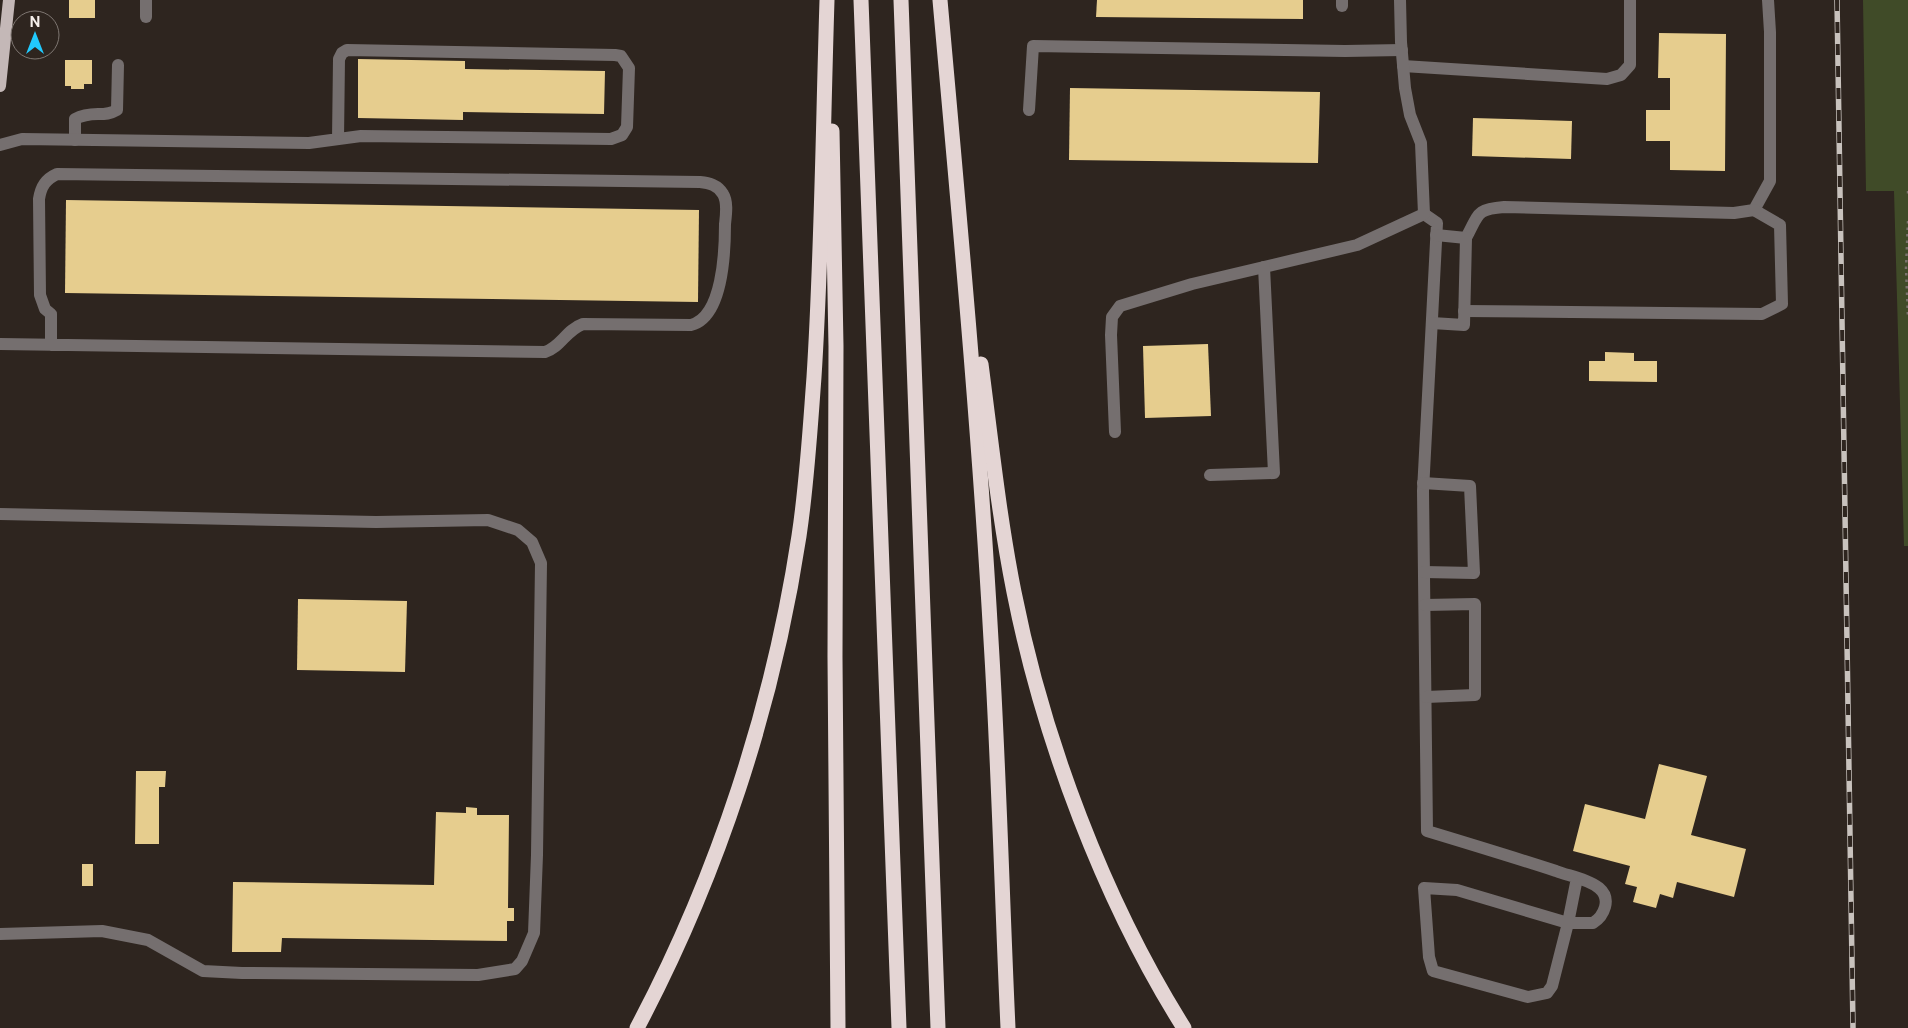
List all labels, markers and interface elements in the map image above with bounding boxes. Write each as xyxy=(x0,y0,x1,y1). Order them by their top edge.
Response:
north arrow xyxy=(10,10,60,60)
text: N xyxy=(30,14,40,30)

